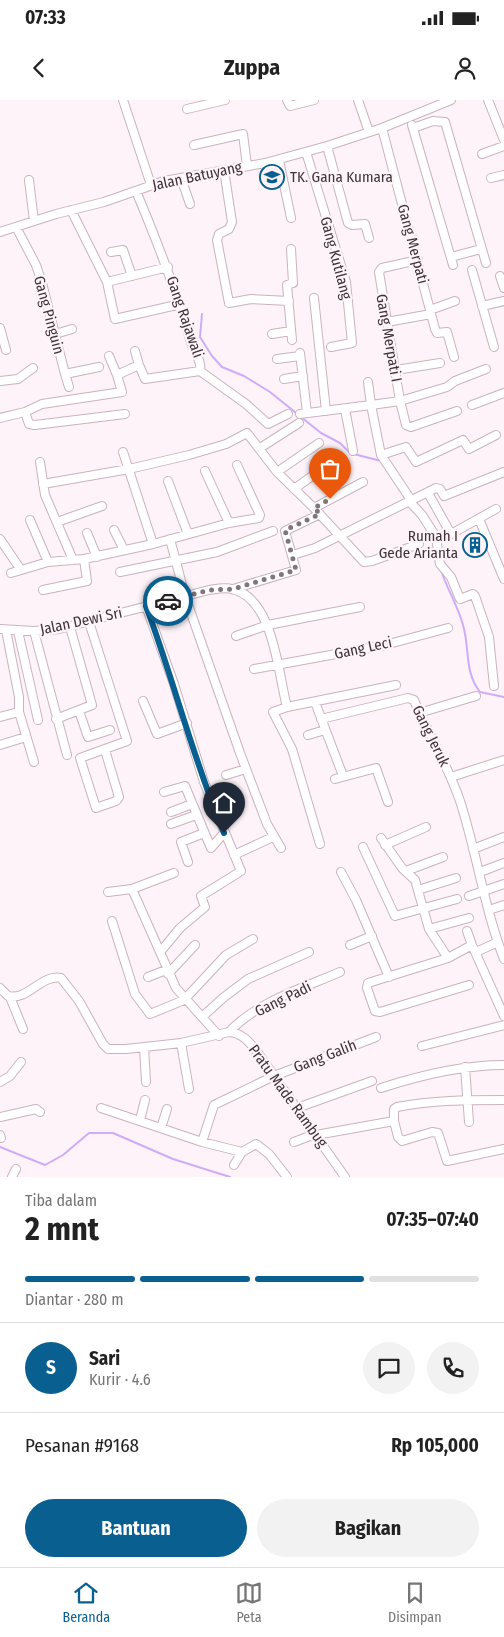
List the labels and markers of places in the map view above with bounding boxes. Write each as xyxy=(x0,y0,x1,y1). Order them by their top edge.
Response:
school or university icon: TK. Gana Kumara xyxy=(259,164,285,190)
place label: TK. Gana Kumara xyxy=(290,168,393,186)
pin xyxy=(309,448,351,499)
place label: Rumah I Gede Arianta xyxy=(379,527,458,562)
building icon: Rumah I Gede Arianta xyxy=(462,532,488,558)
pin xyxy=(203,782,245,833)

